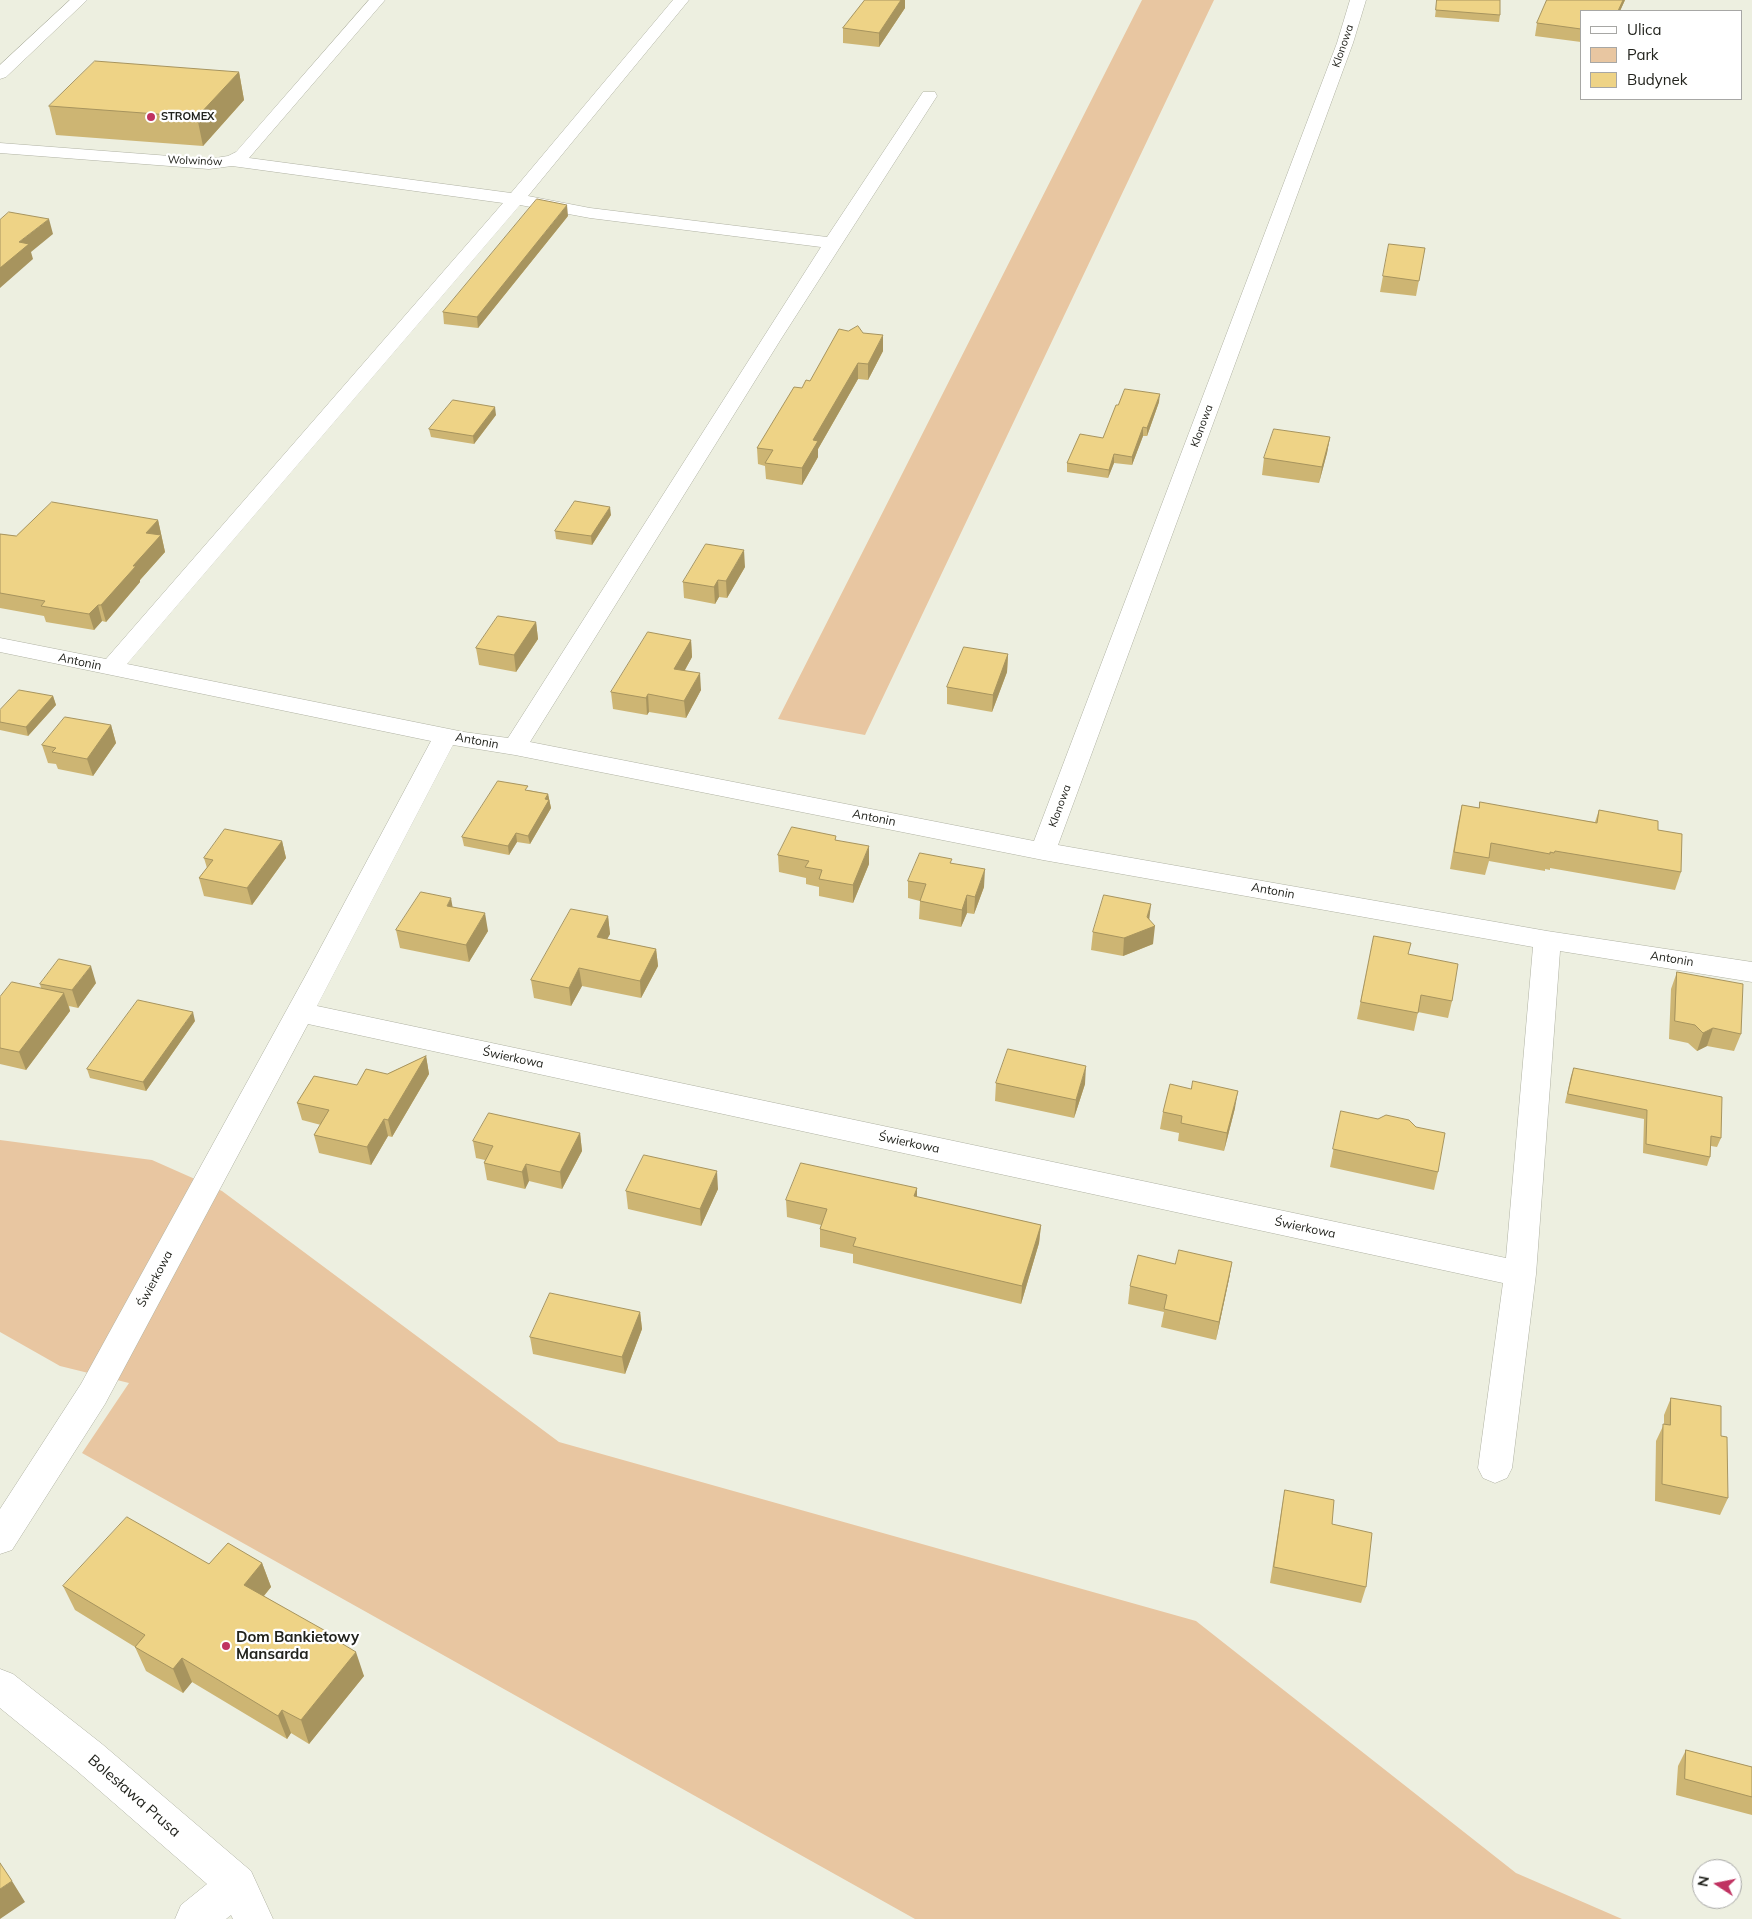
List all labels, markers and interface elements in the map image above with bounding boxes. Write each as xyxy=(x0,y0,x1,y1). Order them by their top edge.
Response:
legend xyxy=(1580,10,1742,100)
text: Ulica xyxy=(1627,20,1661,39)
street label: Klonowa xyxy=(1330,23,1356,69)
text: Park xyxy=(1627,45,1659,64)
text: Budynek xyxy=(1627,70,1688,89)
place label: STROMEX xyxy=(161,110,215,124)
marker: STROMEX xyxy=(145,111,157,123)
street label: Wolwinów xyxy=(167,153,223,169)
street label: Klonowa xyxy=(1188,403,1216,449)
street label: Antonin xyxy=(57,650,103,674)
street label: Antonin xyxy=(454,730,500,752)
street label: Klonowa xyxy=(1046,783,1074,829)
street label: Antonin xyxy=(851,807,897,829)
street label: Antonin xyxy=(1250,880,1296,902)
street label: Antonin xyxy=(1649,948,1695,970)
street label: Świerkowa xyxy=(481,1045,545,1071)
street label: Świerkowa xyxy=(877,1130,941,1156)
street label: Świerkowa xyxy=(1273,1215,1337,1241)
street label: Świerkowa xyxy=(134,1248,176,1310)
place label: Dom Bankietowy Mansarda xyxy=(236,1628,359,1663)
marker: Dom Bankietowy Mansarda xyxy=(220,1640,232,1652)
street label: Bolesława Prusa xyxy=(84,1751,184,1841)
north arrow xyxy=(1692,1859,1742,1909)
text: N xyxy=(1693,1874,1713,1888)

